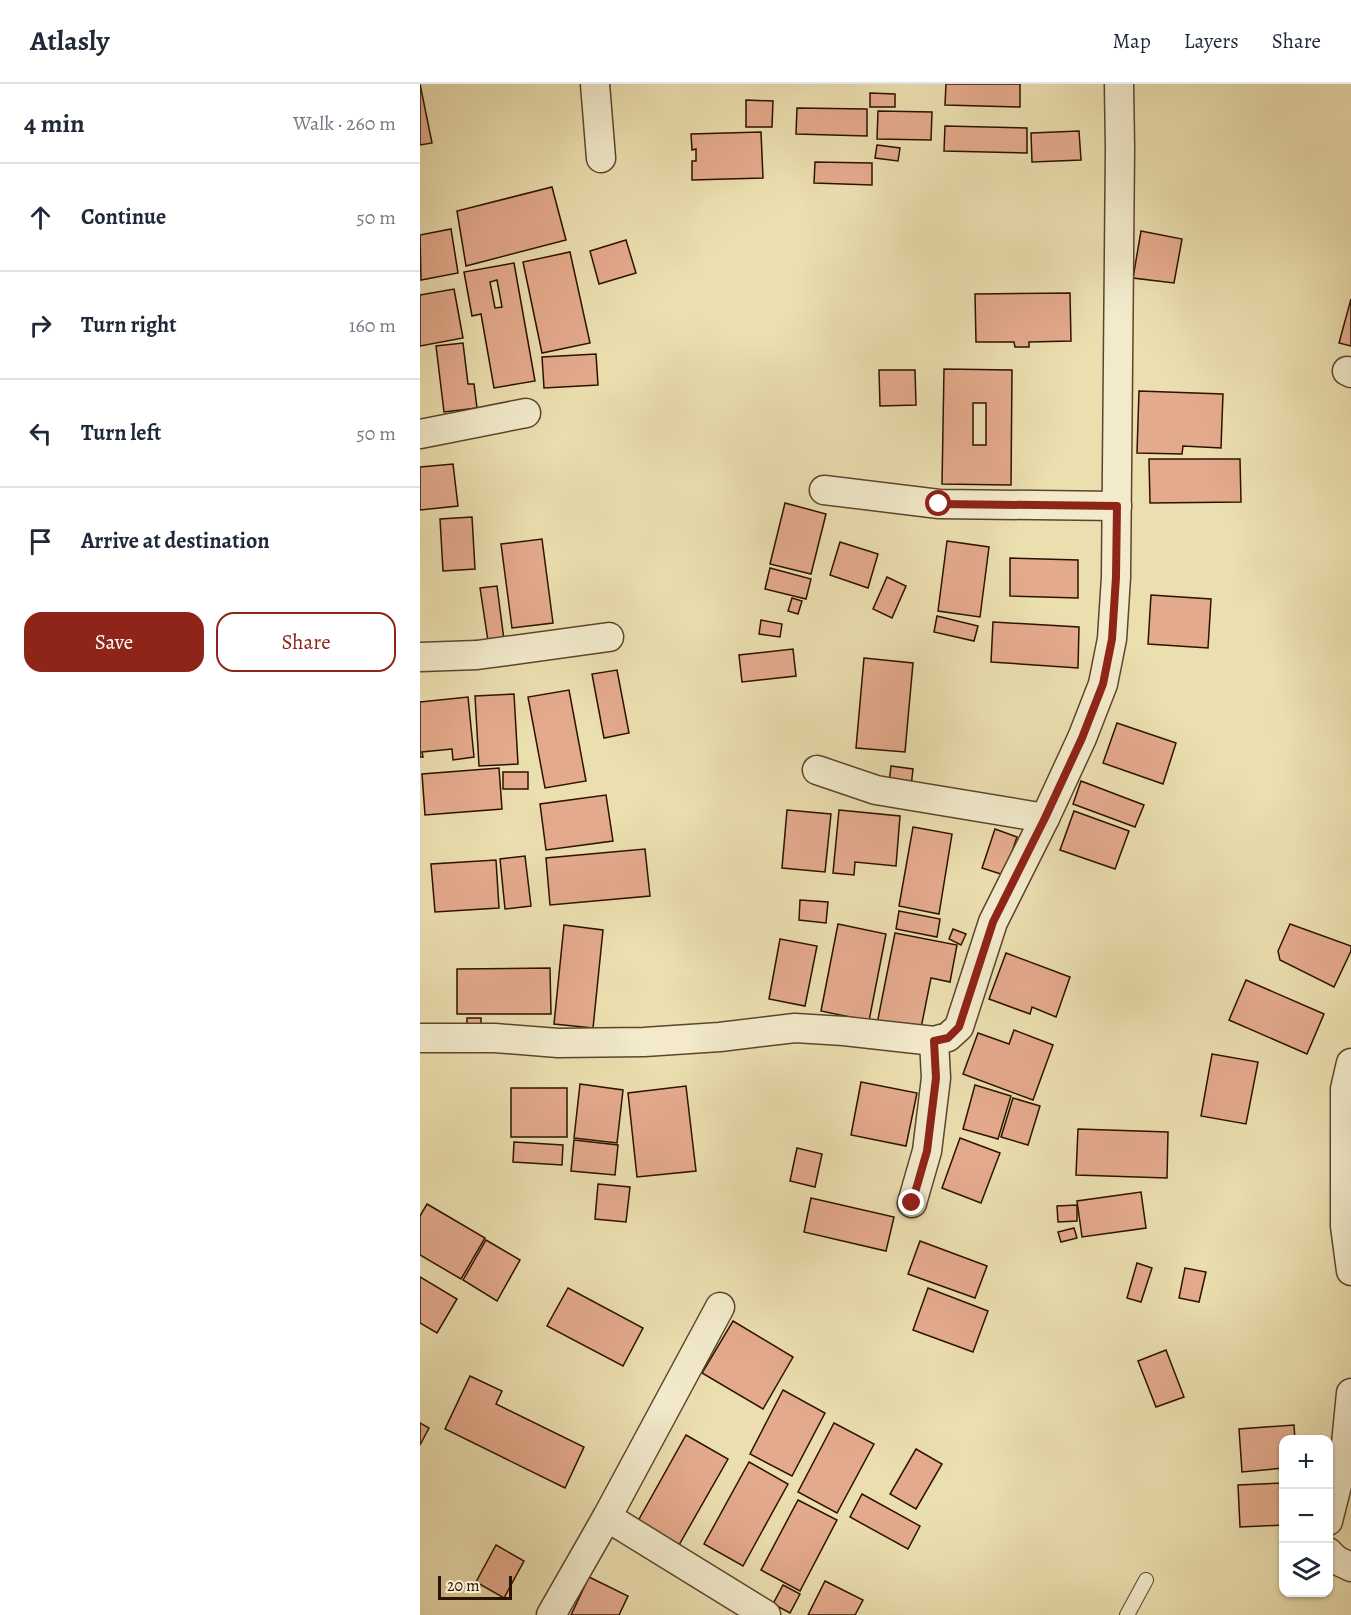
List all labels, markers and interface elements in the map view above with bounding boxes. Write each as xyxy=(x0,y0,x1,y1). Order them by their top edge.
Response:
text: Atlasly xyxy=(30,22,109,60)
text: Map xyxy=(1112,27,1151,55)
text: Layers xyxy=(1184,27,1239,55)
text: Share xyxy=(1272,27,1321,55)
text: 4 min xyxy=(24,106,85,141)
text: Walk · 260 m xyxy=(293,110,396,137)
icon: ahead xyxy=(24,201,57,234)
text: Continue xyxy=(81,202,166,232)
text: 50 m xyxy=(356,204,396,231)
icon: right xyxy=(24,309,57,342)
text: Turn right xyxy=(81,310,177,340)
text: 160 m xyxy=(349,312,396,339)
icon: left xyxy=(24,417,57,450)
text: Turn left xyxy=(81,418,161,448)
text: 50 m xyxy=(356,420,396,447)
route start xyxy=(925,490,951,516)
icon: arrive xyxy=(24,525,57,558)
text: Arrive at destination xyxy=(81,526,270,556)
button: Save xyxy=(24,612,204,672)
button: Share xyxy=(216,612,396,672)
route end xyxy=(898,1189,924,1215)
map controls xyxy=(1279,1435,1333,1597)
button: + xyxy=(1279,1435,1333,1489)
button: − xyxy=(1279,1489,1333,1543)
button: layers xyxy=(1279,1543,1333,1597)
scale bar xyxy=(438,1573,512,1600)
text: 20 m xyxy=(447,1575,480,1597)

